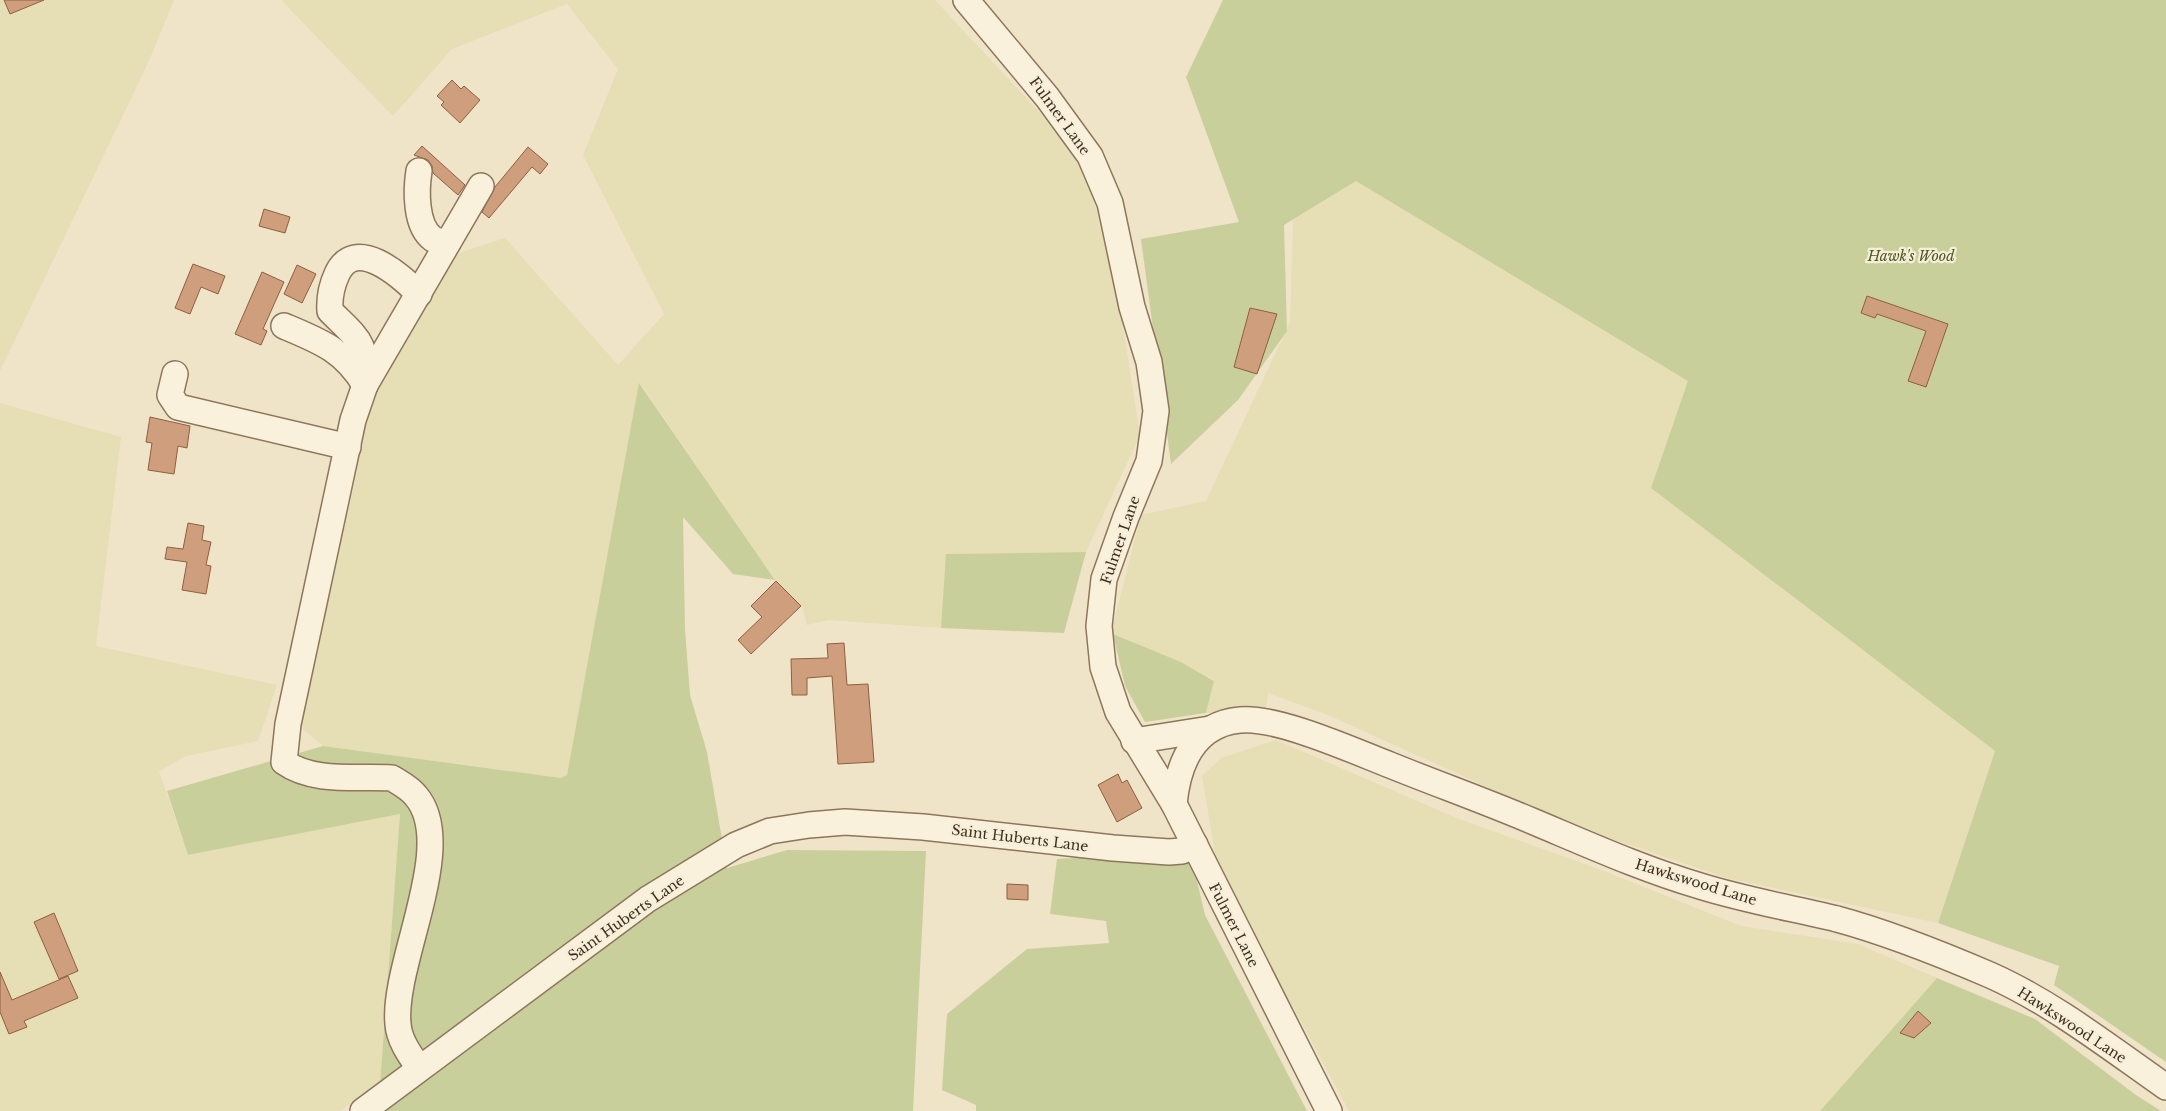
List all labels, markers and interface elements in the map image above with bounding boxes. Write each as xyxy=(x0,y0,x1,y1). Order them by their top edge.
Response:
street label: Fulmer Lane xyxy=(1026,73,1094,159)
park label: Hawk's Wood xyxy=(1866,247,1955,265)
street label: Fulmer Lane xyxy=(1096,493,1144,587)
street label: Saint Huberts Lane xyxy=(951,821,1089,855)
street label: Hawkswood Lane xyxy=(1633,855,1759,909)
street label: Saint Huberts Lane xyxy=(564,871,688,965)
street label: Fulmer Lane xyxy=(1205,880,1263,970)
street label: Hawkswood Lane xyxy=(2014,983,2130,1067)

